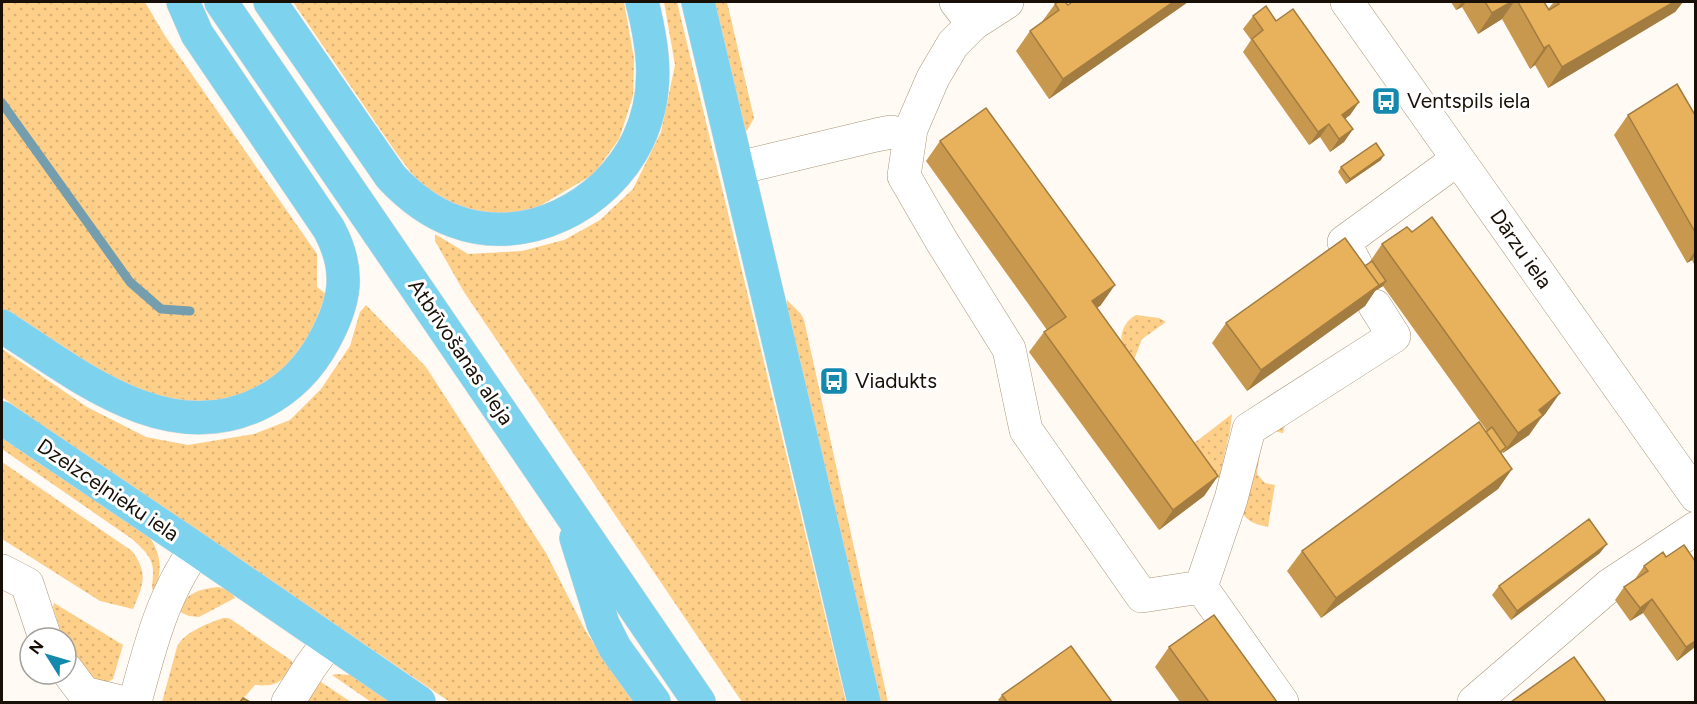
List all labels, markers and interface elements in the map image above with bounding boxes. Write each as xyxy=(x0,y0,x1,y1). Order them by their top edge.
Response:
bus stop icon: Ventspils iela xyxy=(1370,85,1402,117)
place label: Ventspils iela xyxy=(1407,88,1530,113)
street label: Dārzu iela xyxy=(1485,204,1558,293)
street label: Atbrīvošanas aleja xyxy=(403,274,519,429)
bus stop icon: Viadukts xyxy=(818,365,850,397)
place label: Viadukts xyxy=(855,368,937,393)
street label: Dzelzceļnieku iela xyxy=(33,433,184,546)
north arrow xyxy=(18,626,78,686)
text: N xyxy=(25,637,48,658)

